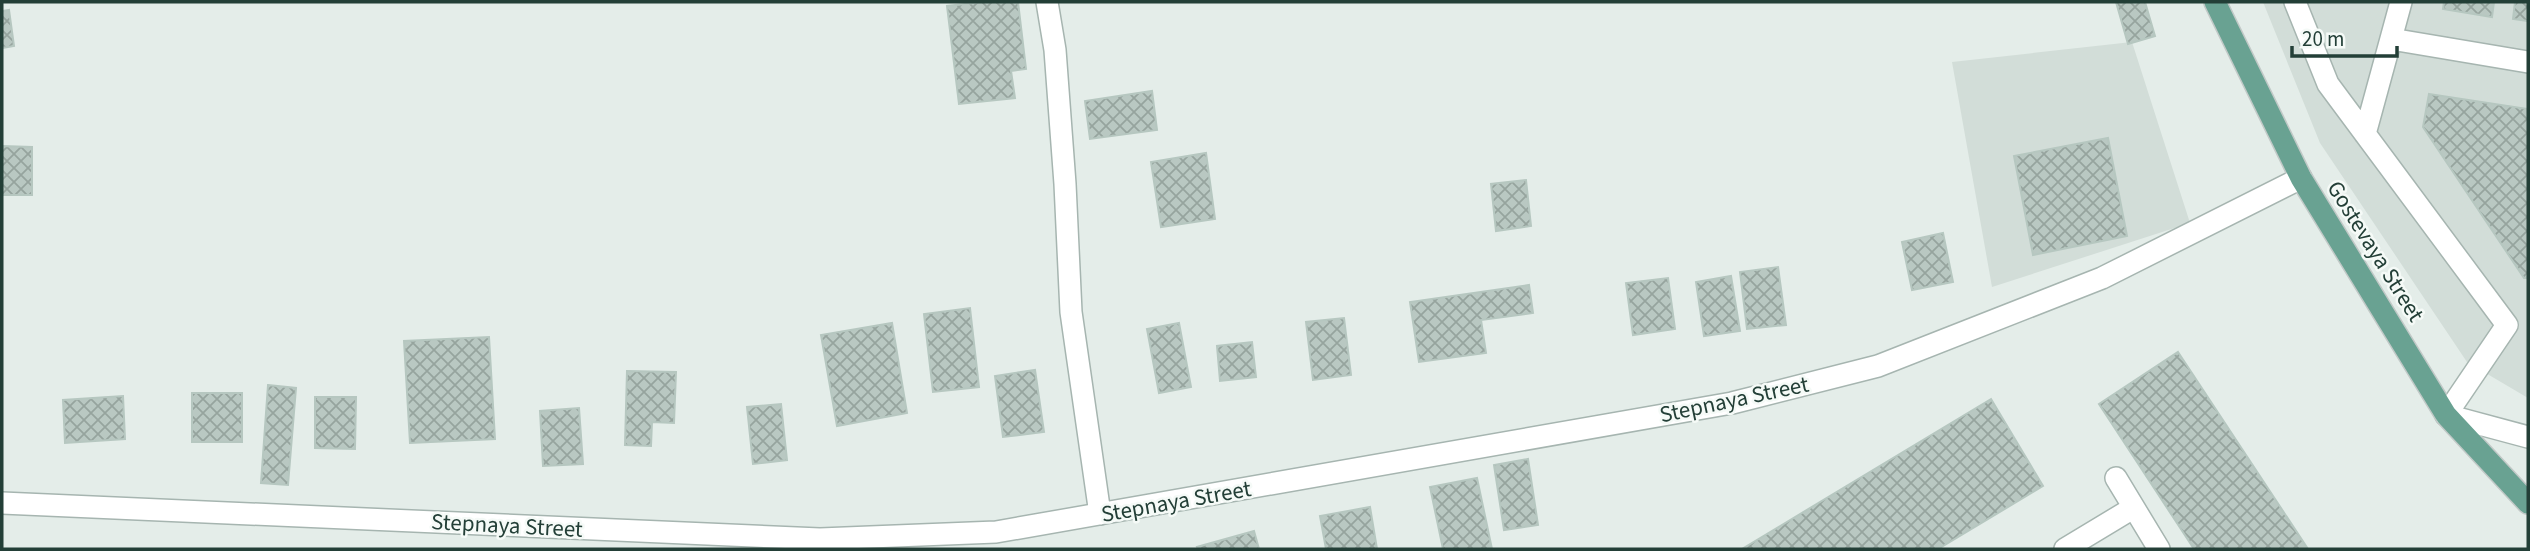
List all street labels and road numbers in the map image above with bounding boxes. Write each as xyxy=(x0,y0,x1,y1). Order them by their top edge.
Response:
street label: Gostevaya Street xyxy=(2319,174,2432,328)
street label: Stepnaya Street xyxy=(1657,368,1812,431)
street label: Stepnaya Street xyxy=(1099,472,1254,531)
street label: Stepnaya Street xyxy=(430,505,584,546)

